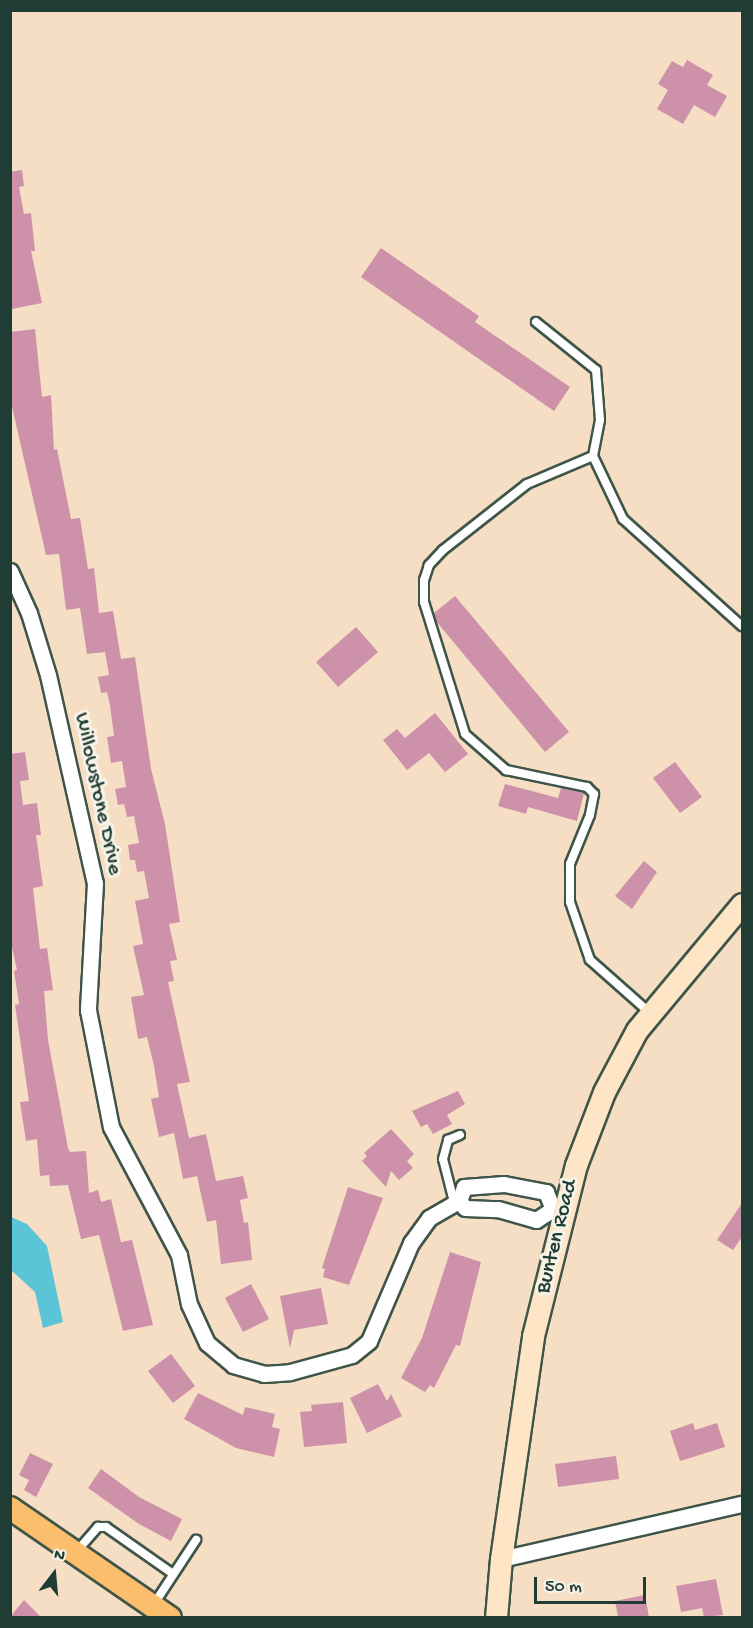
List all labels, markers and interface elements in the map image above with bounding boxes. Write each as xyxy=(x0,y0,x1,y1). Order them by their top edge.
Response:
street label: Willowstone Drive xyxy=(67,711,127,877)
street label: Bunten Road xyxy=(531,1177,585,1297)
north arrow xyxy=(24,1544,84,1604)
text: N xyxy=(51,1546,67,1567)
scale bar xyxy=(537,1565,650,1603)
text: 50 m xyxy=(545,1577,582,1598)

